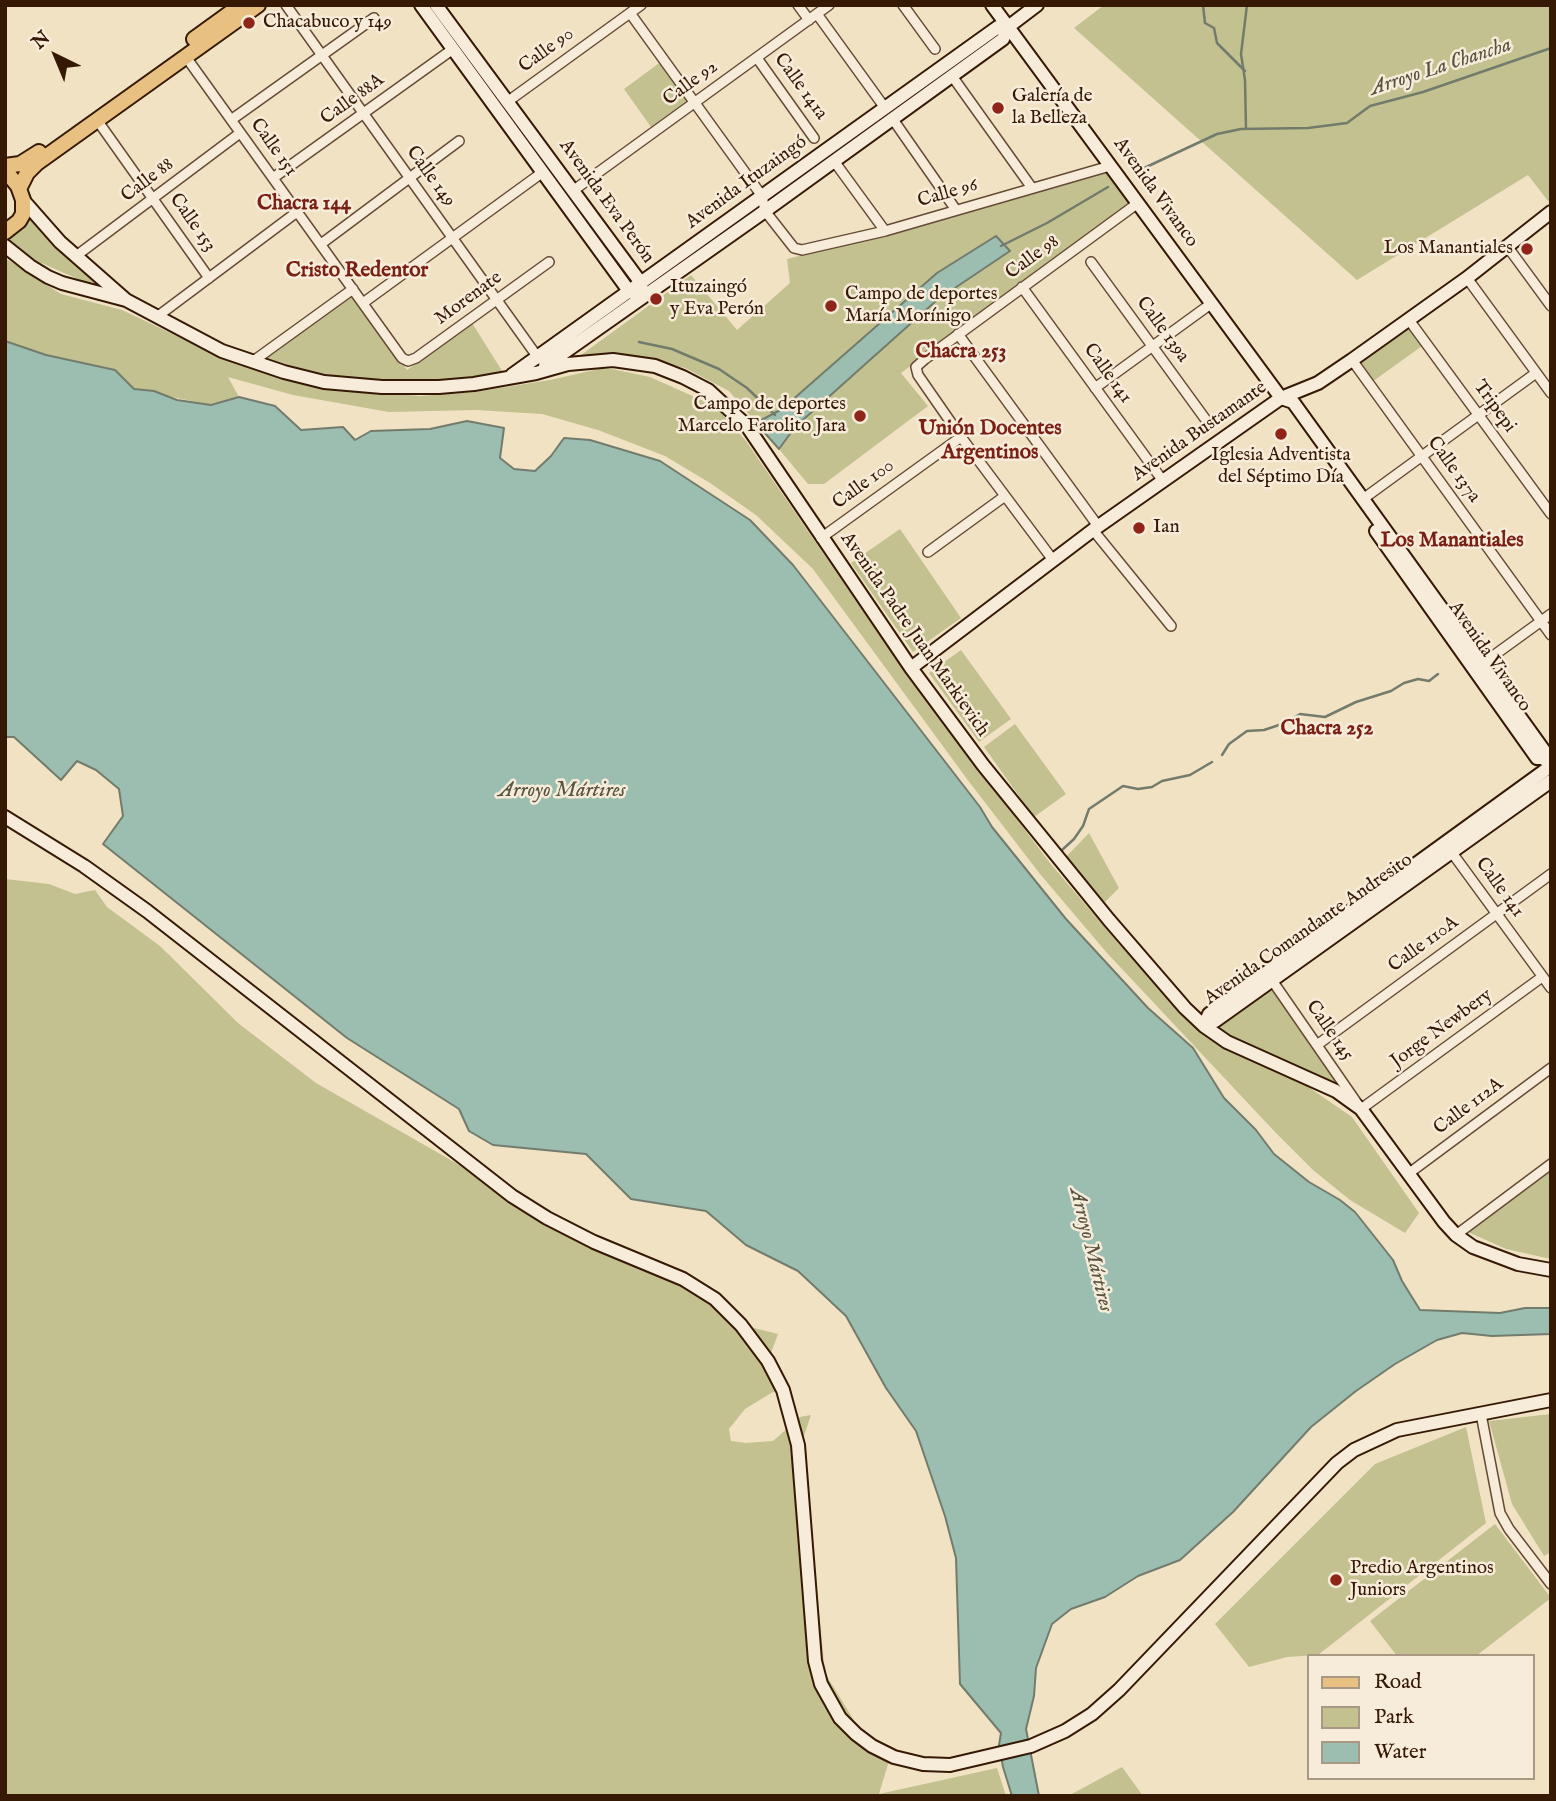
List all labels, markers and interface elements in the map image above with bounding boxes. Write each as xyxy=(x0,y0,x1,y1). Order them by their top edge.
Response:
place label: Chacabuco y 149 xyxy=(263,12,392,34)
marker: Chacabuco y 149 xyxy=(241,15,257,31)
north arrow xyxy=(21,21,91,91)
street label: Calle 90 xyxy=(515,23,579,79)
text: N xyxy=(27,26,56,55)
water label: Arroyo La Chancha xyxy=(1367,33,1515,103)
street label: Calle 141a xyxy=(768,49,832,125)
street label: Calle 92 xyxy=(659,57,723,111)
street label: Calle 88A xyxy=(317,69,389,131)
place label: Galería de la Belleza xyxy=(1012,86,1092,130)
marker: Galería de la Belleza xyxy=(990,100,1006,116)
street label: Calle 151 xyxy=(244,115,302,181)
street label: Avenida Ituzaingó xyxy=(682,131,812,235)
street label: Avenida Vivanco xyxy=(1108,134,1202,252)
street label: Avenida Eva Perón xyxy=(553,136,659,268)
street label: Calle 149 xyxy=(400,142,460,212)
street label: Calle 88 xyxy=(117,154,179,208)
street label: Calle 96 xyxy=(915,175,981,213)
street label: Calle 153 xyxy=(164,189,220,257)
district label: Chacra 144 xyxy=(257,192,351,218)
street label: Calle 98 xyxy=(1002,231,1064,285)
place label: Los Manantiales xyxy=(1383,238,1513,260)
marker: Los Manantiales xyxy=(1519,241,1535,257)
district label: Cristo Redentor xyxy=(286,259,428,285)
street label: Morenate xyxy=(431,267,507,331)
place label: Ituzaingó y Eva Perón xyxy=(670,277,764,321)
place label: Campo de deportes María Morínigo xyxy=(845,284,997,328)
marker: Ituzaingó y Eva Perón xyxy=(648,291,664,307)
street label: Calle 139a xyxy=(1131,293,1193,367)
marker: Campo de deportes María Morínigo xyxy=(823,298,839,314)
district label: Chacra 253 xyxy=(916,340,1006,366)
street label: Calle 141 xyxy=(1078,340,1136,408)
street label: Avenida Bustamante xyxy=(1128,377,1272,487)
street label: Tripepi xyxy=(1468,377,1520,437)
place label: Campo de deportes Marcelo Farolito Jara xyxy=(678,394,846,438)
marker: Campo de deportes Marcelo Farolito Jara xyxy=(852,408,868,424)
district label: Unión Docentes Argentinos xyxy=(918,417,1062,467)
marker: Iglesia Adventista del Séptimo Día xyxy=(1273,426,1289,442)
street label: Calle 137a xyxy=(1421,432,1485,508)
place label: Iglesia Adventista del Séptimo Día xyxy=(1211,445,1351,489)
street label: Calle 100 xyxy=(829,455,899,515)
place label: Ian xyxy=(1153,517,1180,539)
marker: Ian xyxy=(1131,520,1147,536)
street label: Avenida Padre Juan Markievich xyxy=(835,528,993,742)
district label: Los Manantiales xyxy=(1380,529,1524,555)
street label: Avenida Vivanco xyxy=(1442,597,1536,717)
district label: Chacra 252 xyxy=(1281,717,1373,743)
water label: Arroyo Mártires xyxy=(499,779,625,805)
street label: Avenida Comandante Andresito xyxy=(1201,849,1417,1011)
street label: Calle 141 xyxy=(1470,854,1528,922)
street label: Calle 110A xyxy=(1384,912,1464,978)
street label: Jorge Newbery xyxy=(1387,985,1497,1073)
street label: Calle 145 xyxy=(1300,997,1358,1065)
street label: Calle 112A xyxy=(1430,1074,1508,1140)
water label: Arroyo Mártires xyxy=(1062,1185,1118,1315)
place label: Predio Argentinos Juniors xyxy=(1350,1558,1494,1602)
marker: Predio Argentinos Juniors xyxy=(1328,1572,1344,1588)
legend xyxy=(1308,1654,1535,1780)
text: Road xyxy=(1374,1669,1421,1696)
text: Park xyxy=(1374,1704,1414,1731)
text: Water xyxy=(1374,1739,1426,1766)

